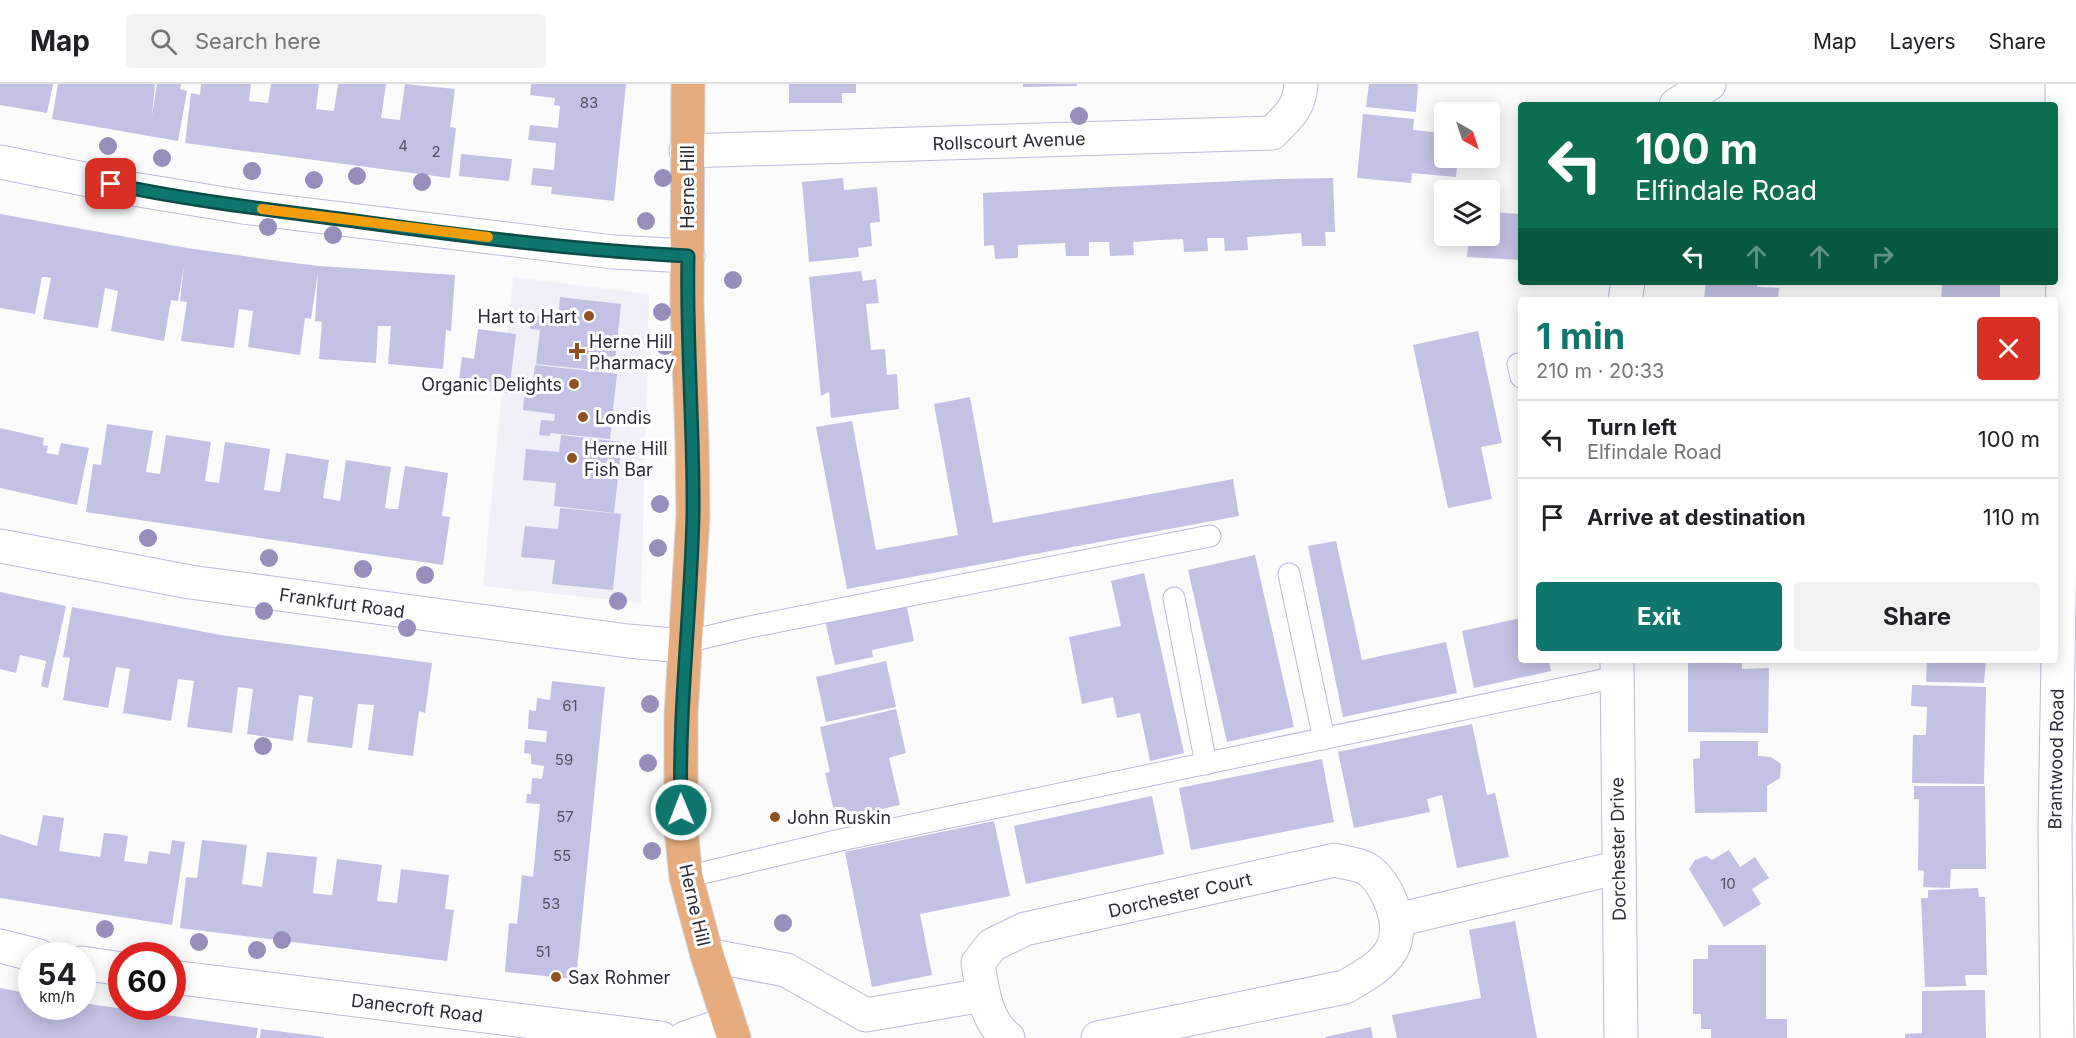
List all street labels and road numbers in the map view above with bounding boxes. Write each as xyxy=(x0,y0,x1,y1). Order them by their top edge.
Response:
street label: Rollscourt Avenue xyxy=(932,128,1086,154)
street label: Herne Hill xyxy=(677,145,698,229)
street label: Frankfurt Road xyxy=(278,584,406,622)
street label: Brantwood Road xyxy=(2044,688,2068,830)
street label: Dorchester Drive xyxy=(1606,777,1630,921)
street label: Herne Hill xyxy=(675,862,715,948)
street label: Dorchester Court xyxy=(1106,868,1254,922)
street label: Danecroft Road xyxy=(350,990,484,1026)

